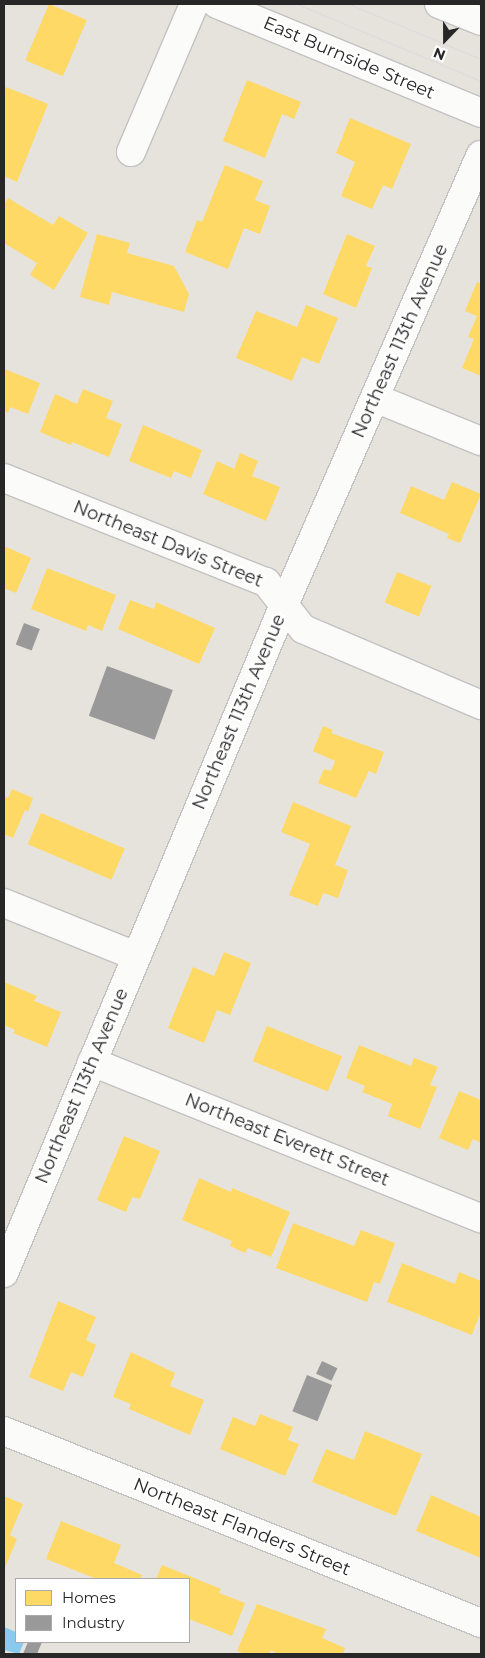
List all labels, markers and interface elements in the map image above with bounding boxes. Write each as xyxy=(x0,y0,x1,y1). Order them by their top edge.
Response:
street label: East Burnside Street xyxy=(260,12,438,104)
north arrow xyxy=(420,15,470,65)
text: N xyxy=(431,43,448,64)
street label: Northeast 113th Avenue xyxy=(347,241,453,441)
street label: Northeast Davis Street xyxy=(70,496,266,592)
street label: Northeast 113th Avenue xyxy=(188,611,290,813)
street label: Northeast 113th Avenue xyxy=(31,985,133,1187)
street label: Northeast Everett Street xyxy=(182,1089,392,1191)
street label: Northeast Flanders Street xyxy=(130,1474,354,1580)
legend xyxy=(15,1578,190,1643)
text: Homes xyxy=(62,1588,116,1607)
text: Industry xyxy=(62,1613,124,1632)

